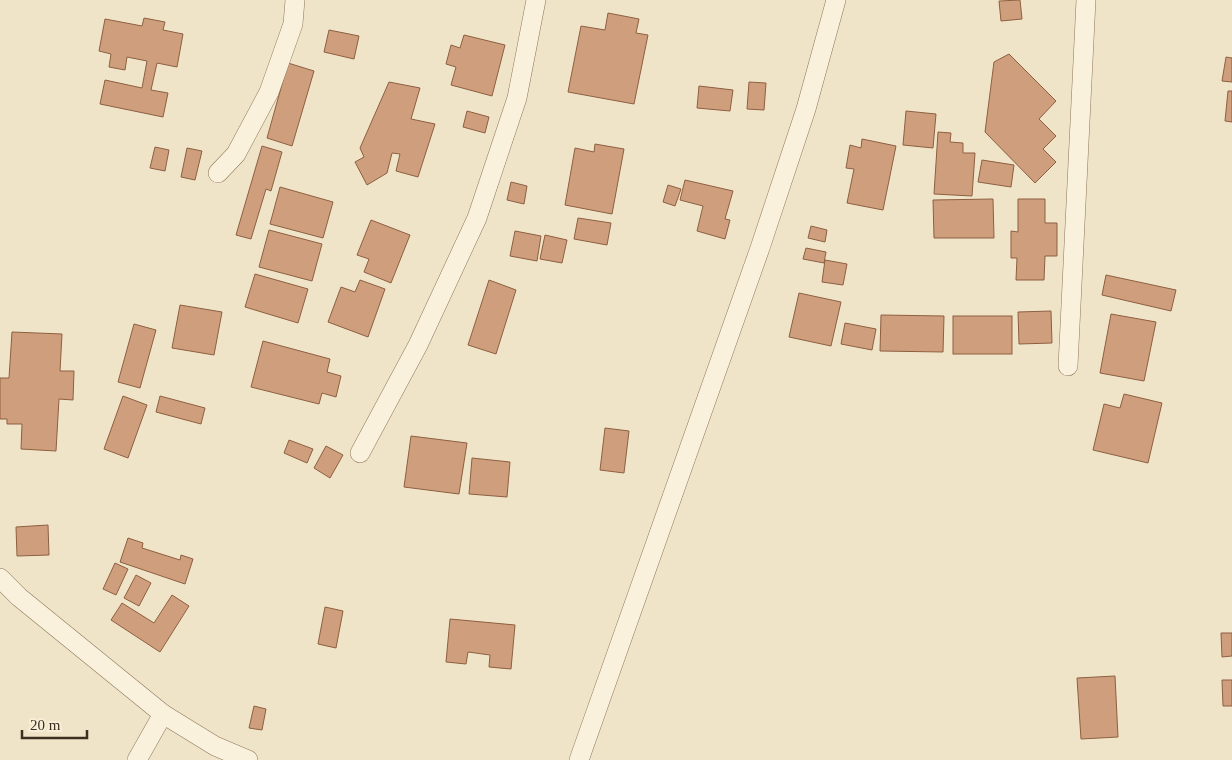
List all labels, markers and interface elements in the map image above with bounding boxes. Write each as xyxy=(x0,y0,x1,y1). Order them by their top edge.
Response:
scale bar xyxy=(22,708,88,740)
text: 20 m xyxy=(30,717,61,733)

